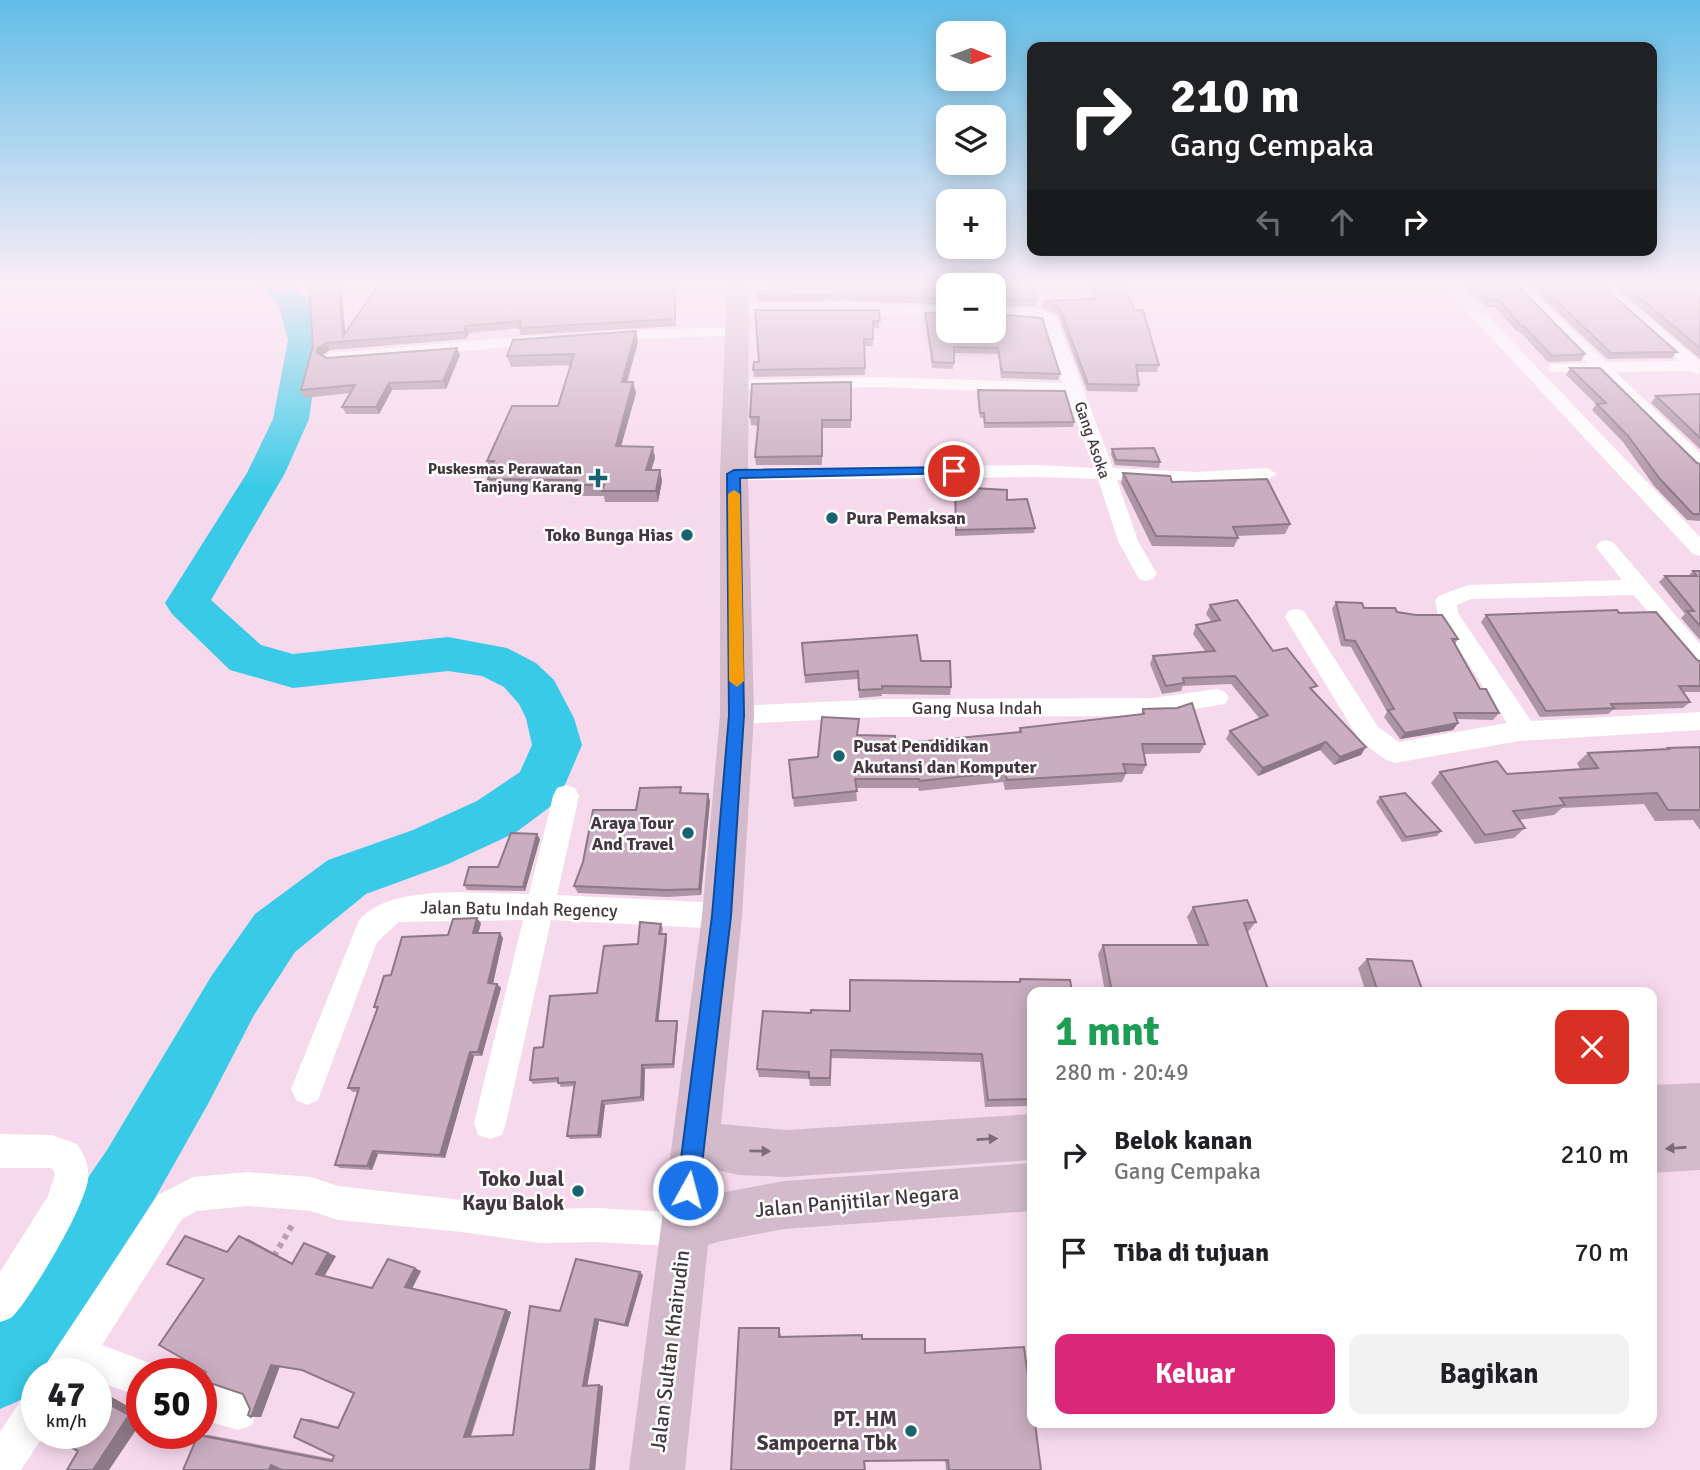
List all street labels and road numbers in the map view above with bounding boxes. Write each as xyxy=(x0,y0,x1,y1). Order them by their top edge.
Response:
street label: Gang Asoka xyxy=(1069,399,1115,481)
street label: Gang Nusa Indah xyxy=(912,697,1042,719)
street label: Jalan Batu Indah Regency xyxy=(420,896,618,922)
street label: Jalan Panjitilar Negara xyxy=(754,1179,960,1223)
street label: Jalan Sultan Khairudin xyxy=(645,1249,695,1453)

